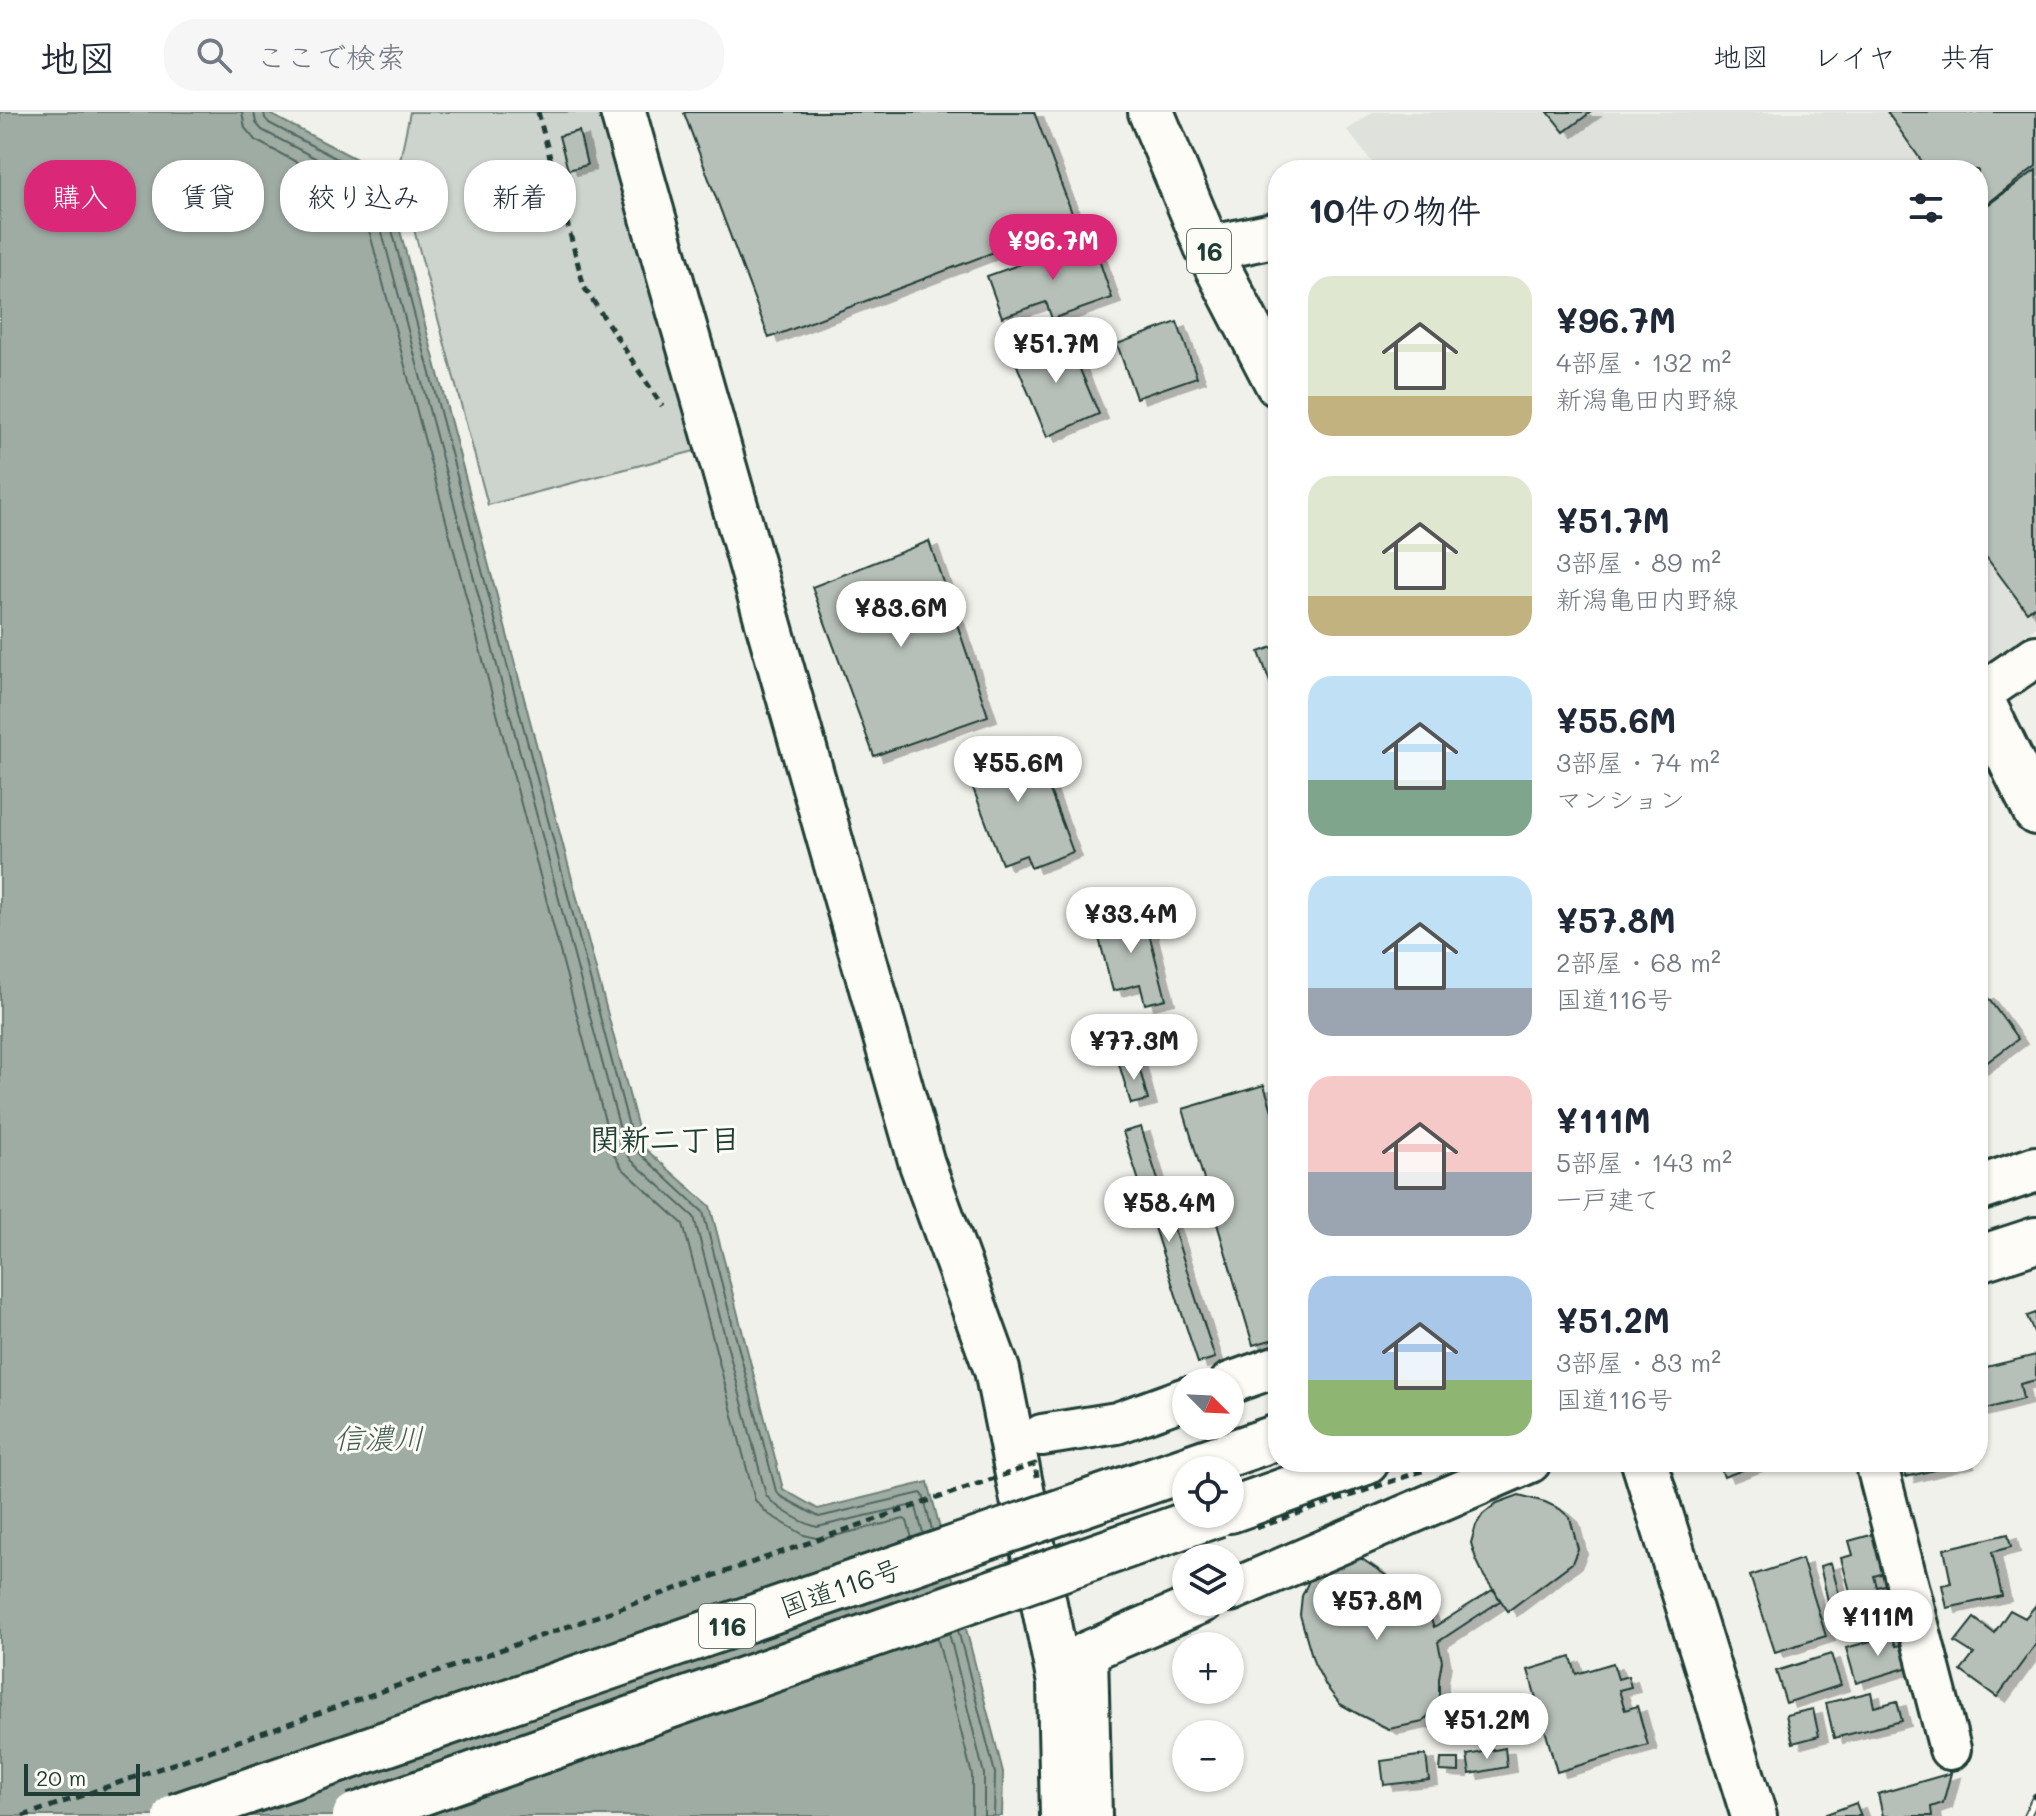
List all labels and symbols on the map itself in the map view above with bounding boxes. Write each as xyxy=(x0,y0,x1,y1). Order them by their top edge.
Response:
pin: ¥96.7M xyxy=(988,214,1118,282)
road number: 16 xyxy=(1187,229,1231,273)
pin: ¥51.7M xyxy=(991,317,1121,385)
pin: ¥83.6M xyxy=(836,581,966,649)
pin: ¥55.6M xyxy=(953,736,1083,804)
pin: ¥33.4M xyxy=(1066,887,1196,955)
pin: ¥77.3M xyxy=(1069,1014,1199,1082)
district label: 関新二丁目 xyxy=(590,1118,740,1158)
pin: ¥58.4M xyxy=(1104,1176,1234,1244)
north arrow xyxy=(1172,1368,1244,1440)
water label: 信濃川 xyxy=(334,1417,424,1457)
street label: 国道116号 xyxy=(775,1549,905,1625)
pin: ¥57.8M xyxy=(1312,1574,1442,1642)
pin: ¥111M xyxy=(1822,1590,1934,1658)
road number: 116 xyxy=(699,1604,755,1648)
pin: ¥51.2M xyxy=(1422,1693,1552,1761)
scale bar xyxy=(24,1760,140,1796)

